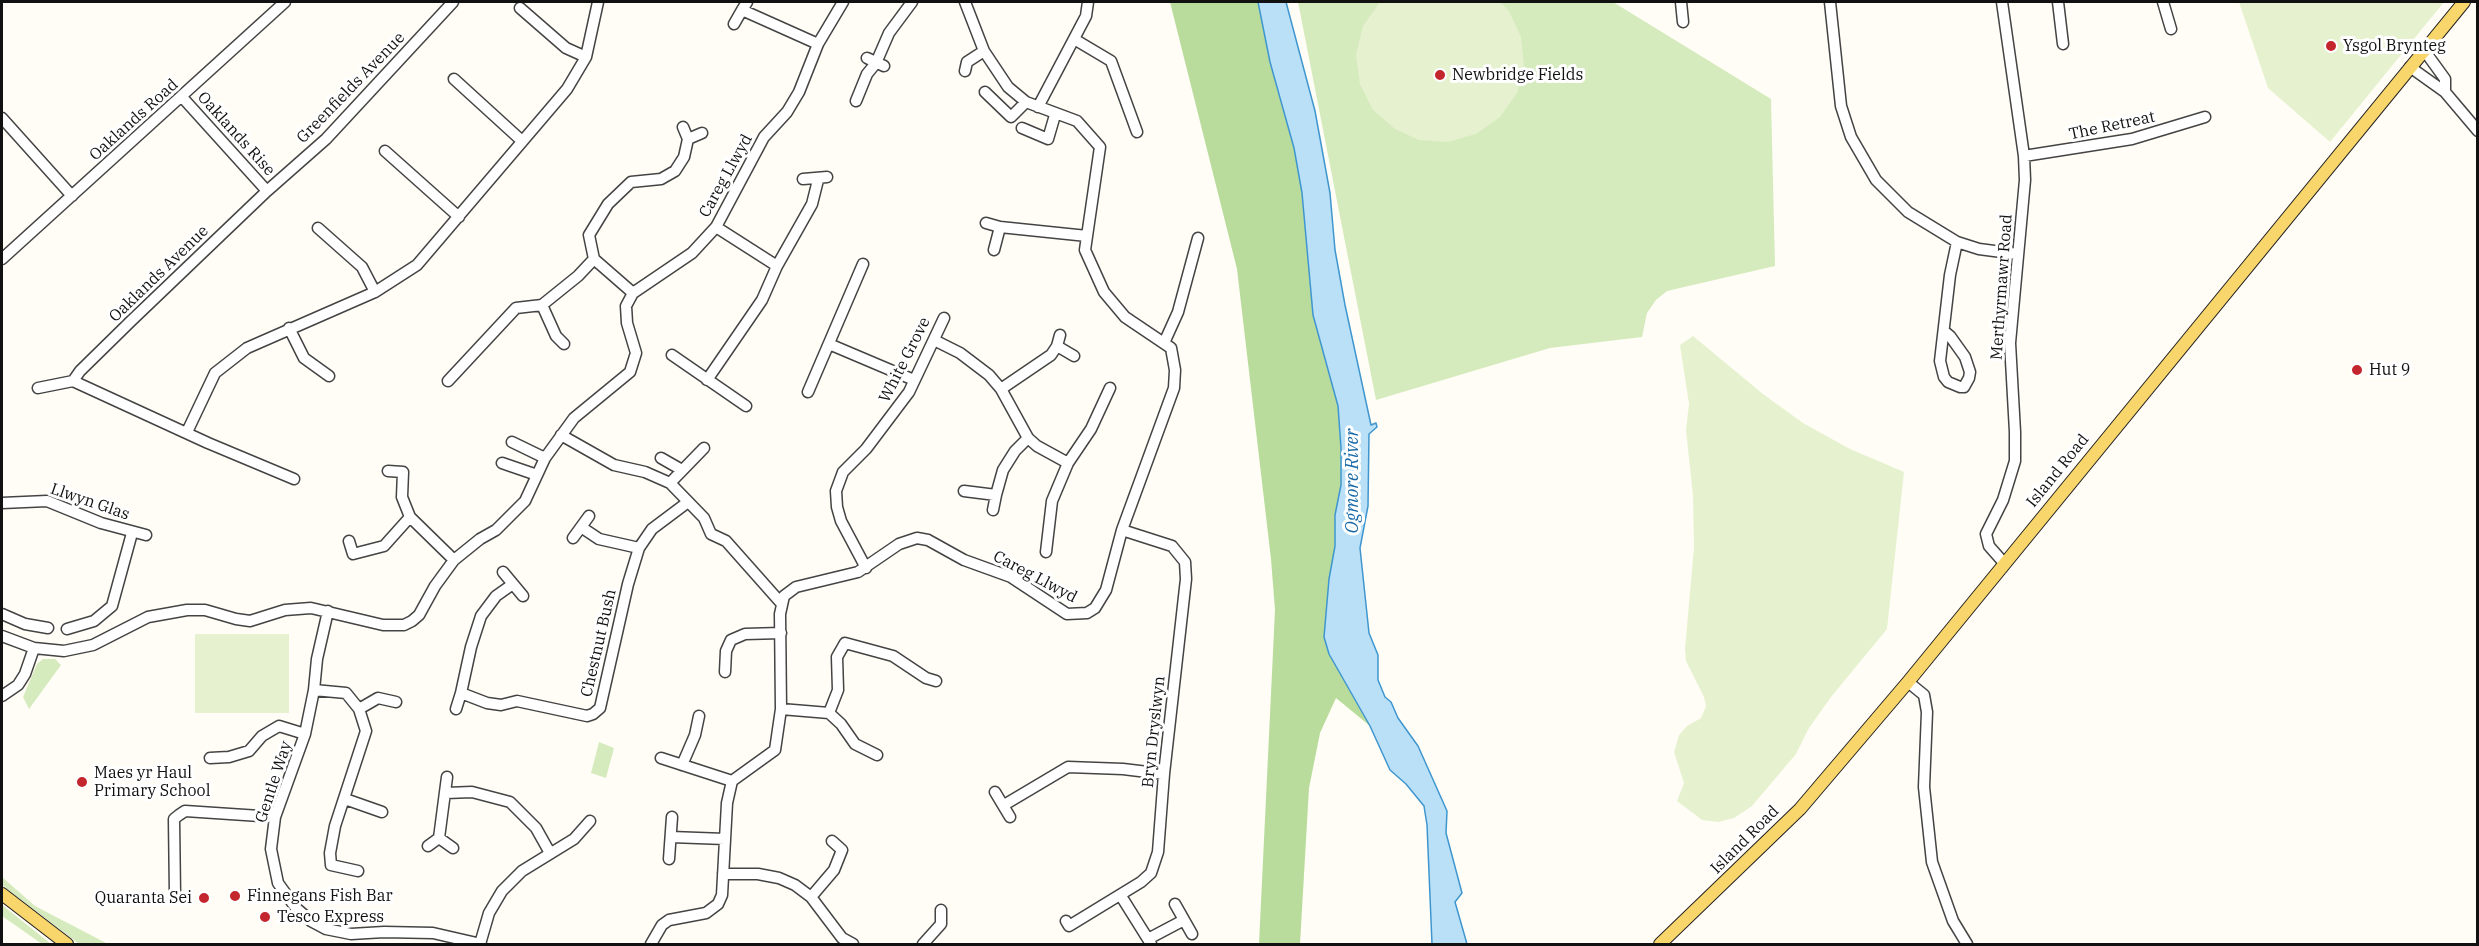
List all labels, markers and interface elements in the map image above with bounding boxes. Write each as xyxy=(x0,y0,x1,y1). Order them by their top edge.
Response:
street label: Greenfields Avenue xyxy=(293,28,409,148)
place label: Ysgol Brynteg xyxy=(2343,36,2446,56)
marker: Ysgol Brynteg xyxy=(2324,39,2338,53)
place label: Newbridge Fields xyxy=(1452,65,1583,85)
marker: Newbridge Fields xyxy=(1433,68,1447,82)
street label: Oaklands Road xyxy=(86,75,182,165)
street label: Oaklands Rise xyxy=(193,88,279,180)
street label: The Retreat xyxy=(2067,108,2157,144)
street label: Careg Llwyd xyxy=(695,131,757,221)
street label: Merthyrmawr Road xyxy=(1987,213,2017,361)
street label: Oaklands Avenue xyxy=(105,222,213,326)
street label: White Grove xyxy=(875,314,935,406)
place label: Hut 9 xyxy=(2369,360,2410,380)
marker: Hut 9 xyxy=(2350,363,2364,377)
water label: Ogmore River xyxy=(1342,429,1364,533)
street label: Island Road xyxy=(2023,430,2093,512)
street label: Llwyn Glas xyxy=(48,480,132,524)
street label: Careg Llwyd xyxy=(990,547,1080,607)
street label: Chestnut Bush xyxy=(577,587,621,699)
street label: Bryn Dryslwyn xyxy=(1139,675,1169,789)
street label: Gentle Way xyxy=(252,739,296,825)
place label: Maes yr Haul Primary School xyxy=(94,763,210,801)
marker: Maes yr Haul Primary School xyxy=(75,775,89,789)
street label: Island Road xyxy=(1707,802,1783,878)
place label: Finnegans Fish Bar xyxy=(247,886,393,906)
place label: Quaranta Sei xyxy=(95,888,192,908)
marker: Finnegans Fish Bar xyxy=(228,889,242,903)
marker: Quaranta Sei xyxy=(197,891,211,905)
place label: Tesco Express xyxy=(277,907,384,927)
marker: Tesco Express xyxy=(258,910,272,924)

